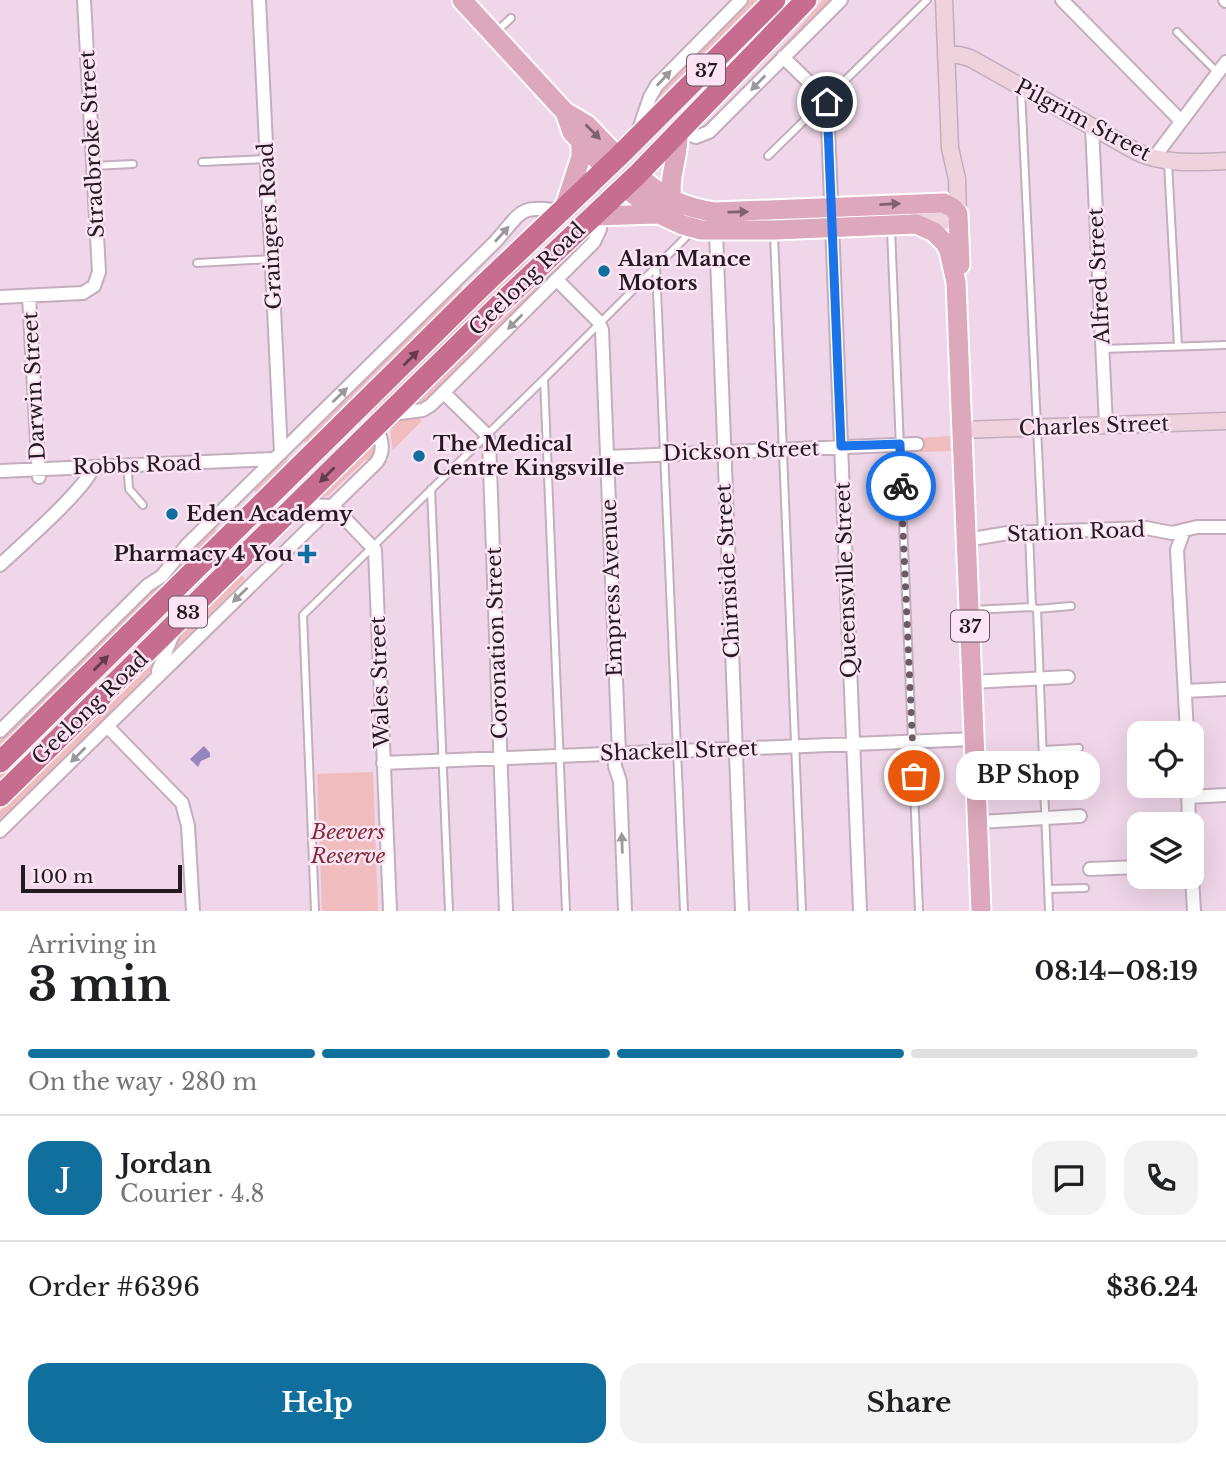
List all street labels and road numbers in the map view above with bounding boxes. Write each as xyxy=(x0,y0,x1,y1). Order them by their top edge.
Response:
street label: Stradbroke Street xyxy=(74,49,110,238)
road number: 37 xyxy=(687,54,725,86)
street label: Pilgrim Street xyxy=(1011,73,1155,167)
street label: Graingers Road xyxy=(253,142,287,310)
street label: Alfred Street xyxy=(1082,207,1116,346)
street label: Geelong Road xyxy=(463,217,591,341)
street label: Darwin Street xyxy=(17,311,51,461)
street label: Charles Street xyxy=(1018,410,1170,442)
street label: Dickson Street xyxy=(662,435,820,467)
street label: Robbs Road xyxy=(72,450,202,480)
street label: Queensville Street xyxy=(830,481,862,679)
street label: Chirnside Street xyxy=(710,483,746,659)
street label: Empress Avenue xyxy=(596,499,628,677)
street label: Station Road xyxy=(1006,517,1146,547)
street label: Coronation Street xyxy=(481,546,513,740)
road number: 83 xyxy=(169,596,207,628)
road number: 37 xyxy=(951,610,989,642)
street label: Wales Street xyxy=(365,615,395,749)
street label: Geelong Road xyxy=(26,646,154,770)
street label: Shackell Street xyxy=(600,735,758,767)

